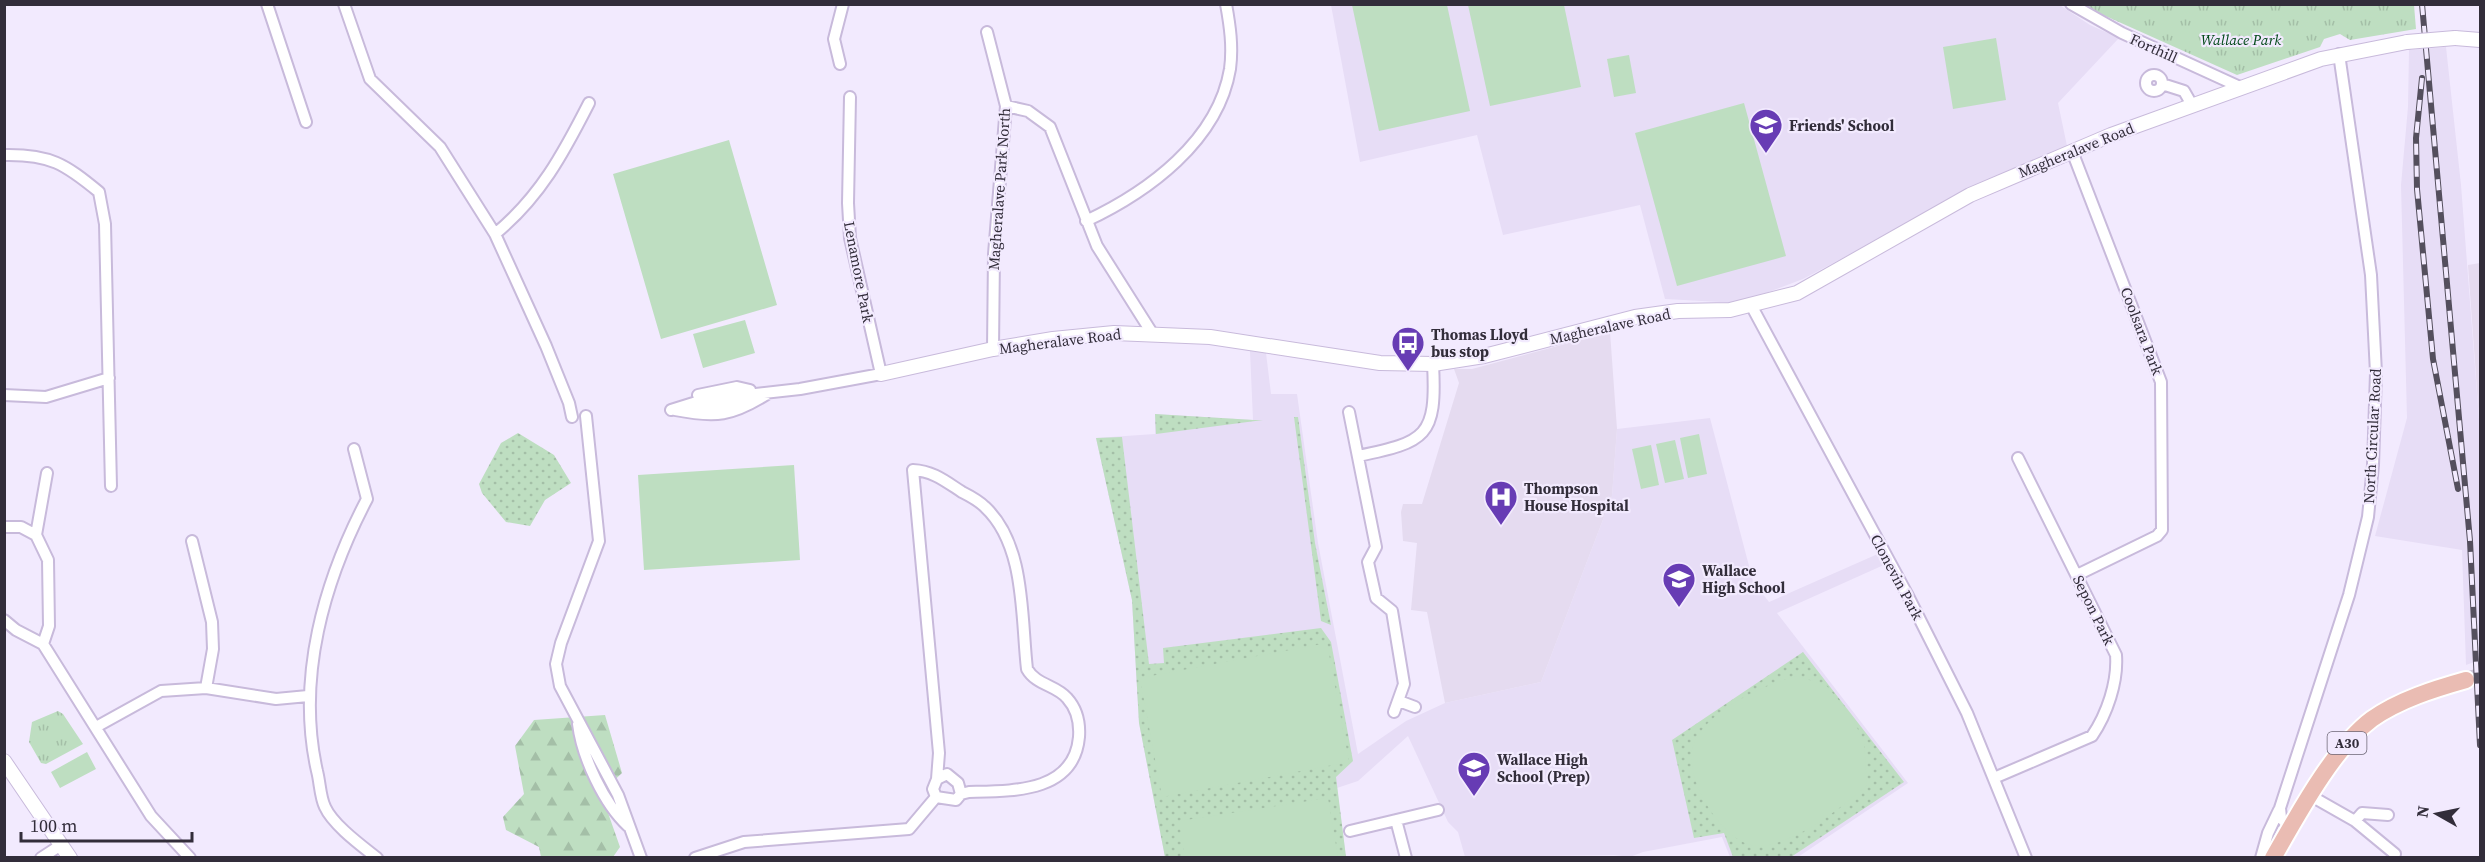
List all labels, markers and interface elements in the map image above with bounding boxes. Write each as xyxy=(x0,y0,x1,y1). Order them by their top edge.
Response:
street label: Forthill xyxy=(2127,28,2182,68)
park label: Wallace Park xyxy=(2201,29,2282,50)
street label: Magheralave Park North xyxy=(983,107,1015,271)
school or university icon: Friends' School xyxy=(1748,107,1784,154)
place label: Friends' School xyxy=(1789,115,1895,136)
street label: Magheralave Road xyxy=(2015,117,2137,183)
street label: Lenamore Park xyxy=(839,219,879,325)
street label: Coolsara Park xyxy=(2116,284,2169,379)
street label: Magheralave Road xyxy=(1548,303,1673,349)
street label: Magheralave Road xyxy=(998,323,1123,359)
place label: Thomas Lloyd bus stop xyxy=(1431,324,1528,362)
bus stop icon: Thomas Lloyd bus stop xyxy=(1390,325,1426,372)
street label: North Circular Road xyxy=(2358,368,2386,504)
place label: Thompson House Hospital xyxy=(1524,478,1629,516)
hospital icon: Thompson House Hospital xyxy=(1483,479,1519,526)
street label: Clonevin Park xyxy=(1866,530,1929,624)
place label: Wallace High School xyxy=(1702,560,1785,598)
school or university icon: Wallace High School xyxy=(1661,561,1697,608)
street label: Sepon Park xyxy=(2068,571,2120,649)
road number: A30 xyxy=(2328,732,2366,754)
place label: Wallace High School (Prep) xyxy=(1497,749,1590,787)
school or university icon: Wallace High School (Prep) xyxy=(1456,750,1492,797)
north arrow xyxy=(2407,784,2467,844)
text: N xyxy=(2410,804,2434,819)
scale bar xyxy=(21,805,192,843)
text: 100 m xyxy=(30,813,77,838)

